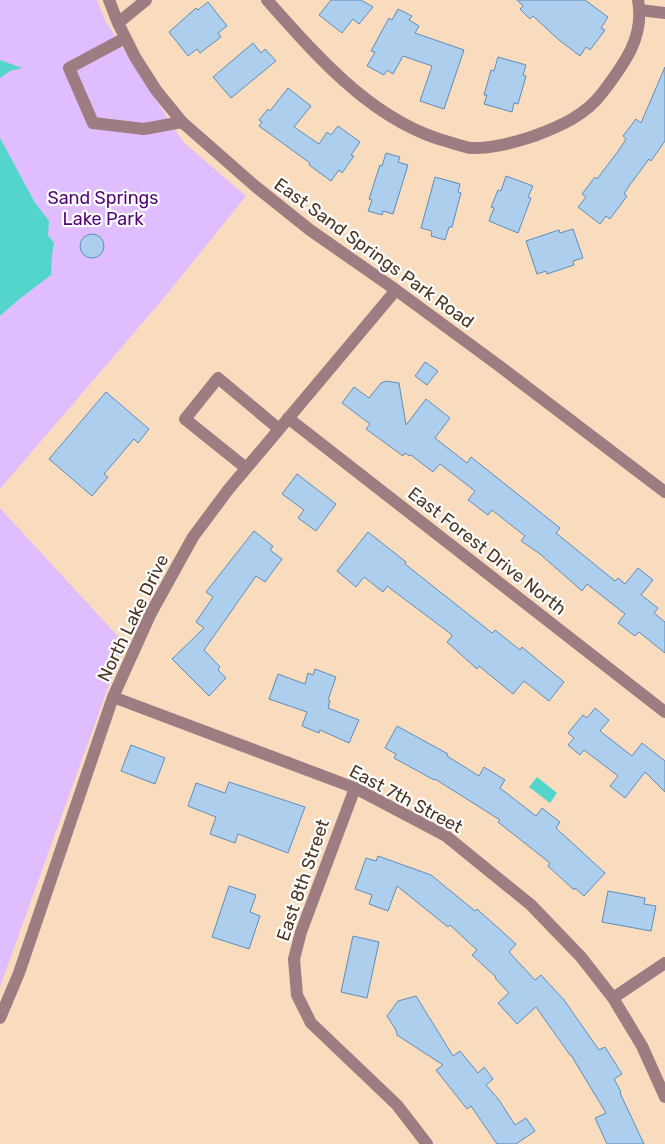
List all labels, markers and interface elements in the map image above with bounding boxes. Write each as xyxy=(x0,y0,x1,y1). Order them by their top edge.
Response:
street label: East Sand Springs Park Road xyxy=(270,173,478,333)
park label: Sand Springs Lake Park xyxy=(47,187,159,230)
street label: East Forest Drive North xyxy=(403,482,571,620)
street label: North Lake Drive xyxy=(93,551,173,685)
street label: East 7th Street xyxy=(346,760,466,838)
street label: East 8th Street xyxy=(272,816,334,944)

